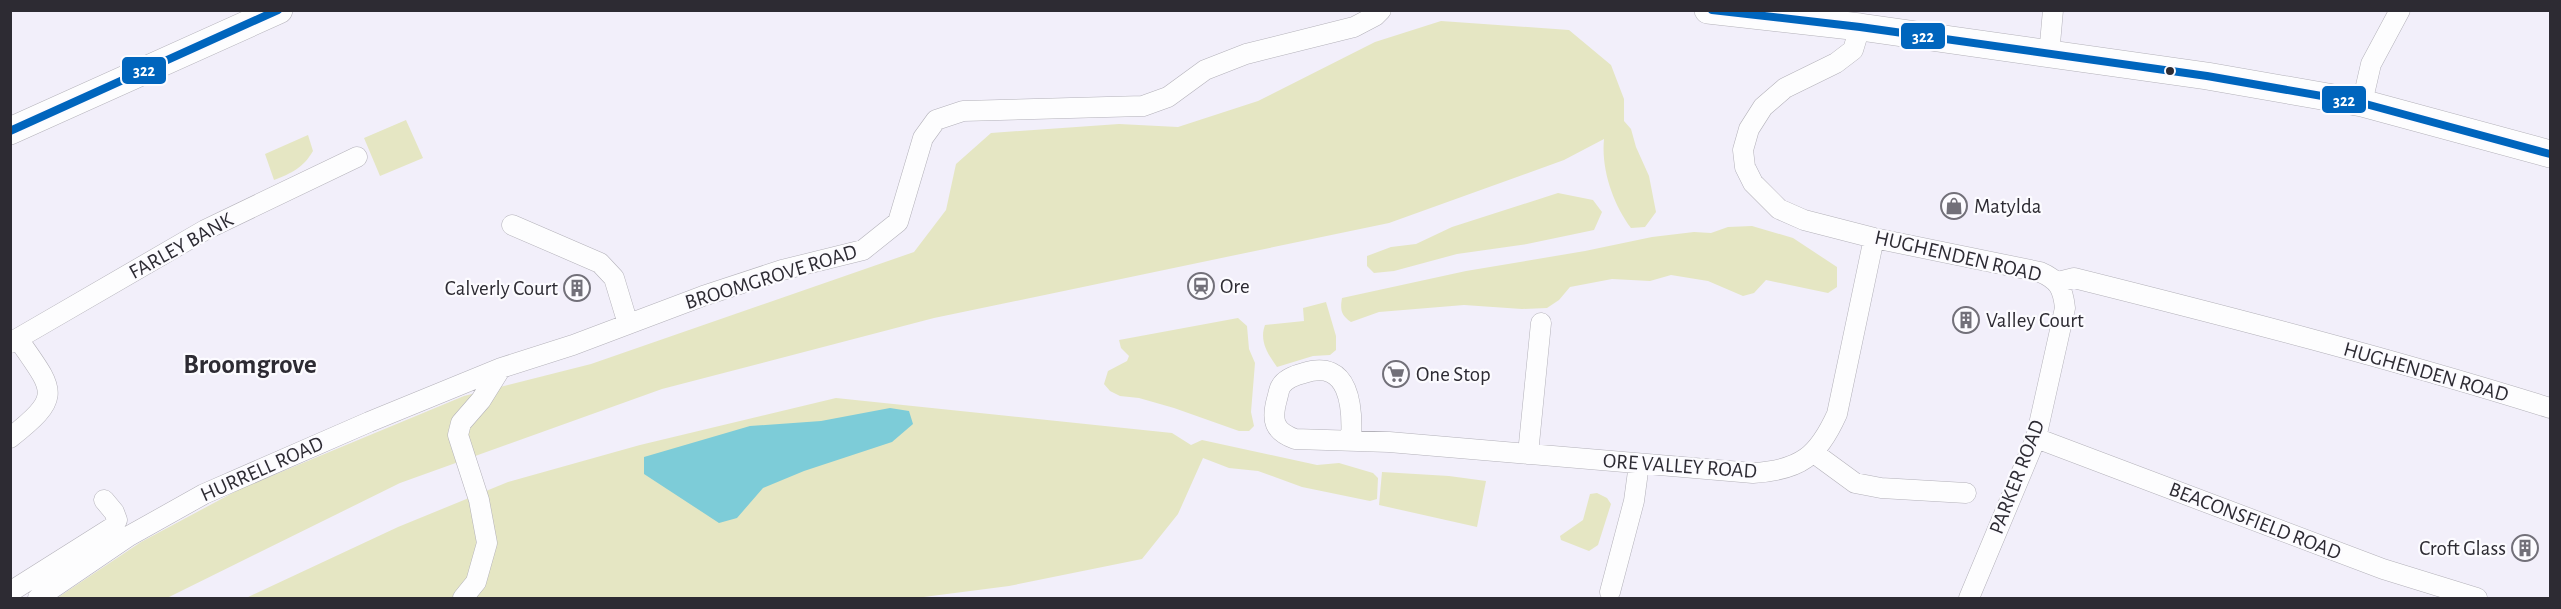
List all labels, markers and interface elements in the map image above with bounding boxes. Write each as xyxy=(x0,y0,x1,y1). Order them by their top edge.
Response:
line badge: 322 xyxy=(1900,22,1946,50)
text: 322 xyxy=(1912,29,1934,45)
line badge: 322 xyxy=(121,56,167,85)
text: 322 xyxy=(133,63,155,79)
unlabelled marker xyxy=(2164,65,2176,77)
line badge: 322 xyxy=(2321,85,2367,114)
text: 322 xyxy=(2333,93,2355,109)
shop icon: Matylda xyxy=(1939,191,1969,221)
place label: Matylda xyxy=(1974,196,2042,217)
street label: FARLEY BANK xyxy=(126,209,237,283)
street label: HUGHENDEN ROAD xyxy=(1873,227,2043,285)
street label: BROOMGROVE ROAD xyxy=(683,241,859,313)
station icon: Ore xyxy=(1186,271,1216,301)
building icon: Calverly Court xyxy=(562,273,592,303)
place label: Ore xyxy=(1220,276,1250,297)
place label: Calverly Court xyxy=(445,278,558,299)
building icon: Valley Court xyxy=(1951,305,1981,335)
place label: Valley Court xyxy=(1986,310,2084,331)
street label: HUGHENDEN ROAD xyxy=(2341,338,2511,406)
district label: Broomgrove xyxy=(183,351,317,378)
supermarket icon: One Stop xyxy=(1381,359,1411,389)
place label: One Stop xyxy=(1416,364,1491,385)
street label: PARKER ROAD xyxy=(1986,417,2048,537)
street label: HURRELL ROAD xyxy=(197,433,327,505)
street label: ORE VALLEY ROAD xyxy=(1602,450,1758,482)
street label: BEACONSFIELD ROAD xyxy=(2166,478,2344,564)
building icon: Croft Glass xyxy=(2510,533,2540,563)
place label: Croft Glass xyxy=(2419,538,2506,559)

